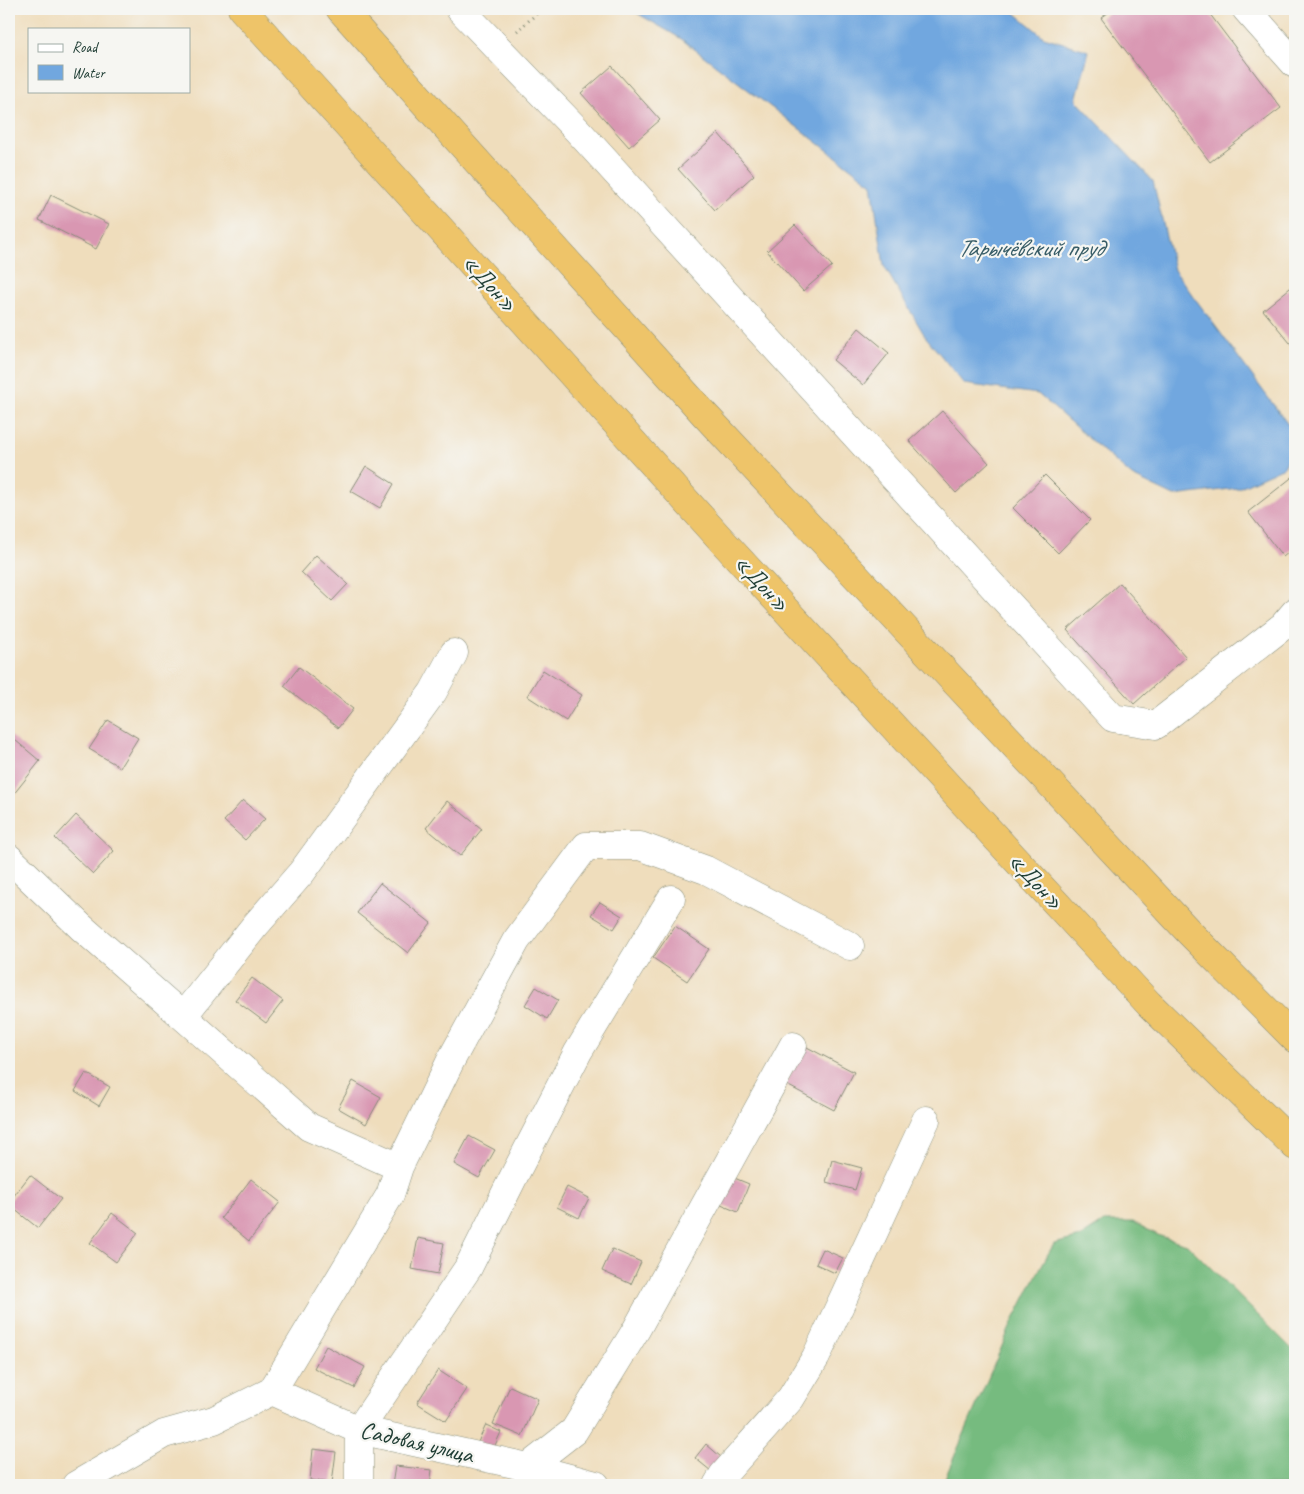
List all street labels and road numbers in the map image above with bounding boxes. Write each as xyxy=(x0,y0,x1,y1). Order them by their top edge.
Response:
street label: «Дон» xyxy=(456,248,524,318)
street label: «Дон» xyxy=(728,548,796,618)
street label: «Дон» xyxy=(1002,846,1070,916)
street label: Садовая улица xyxy=(358,1414,478,1470)

